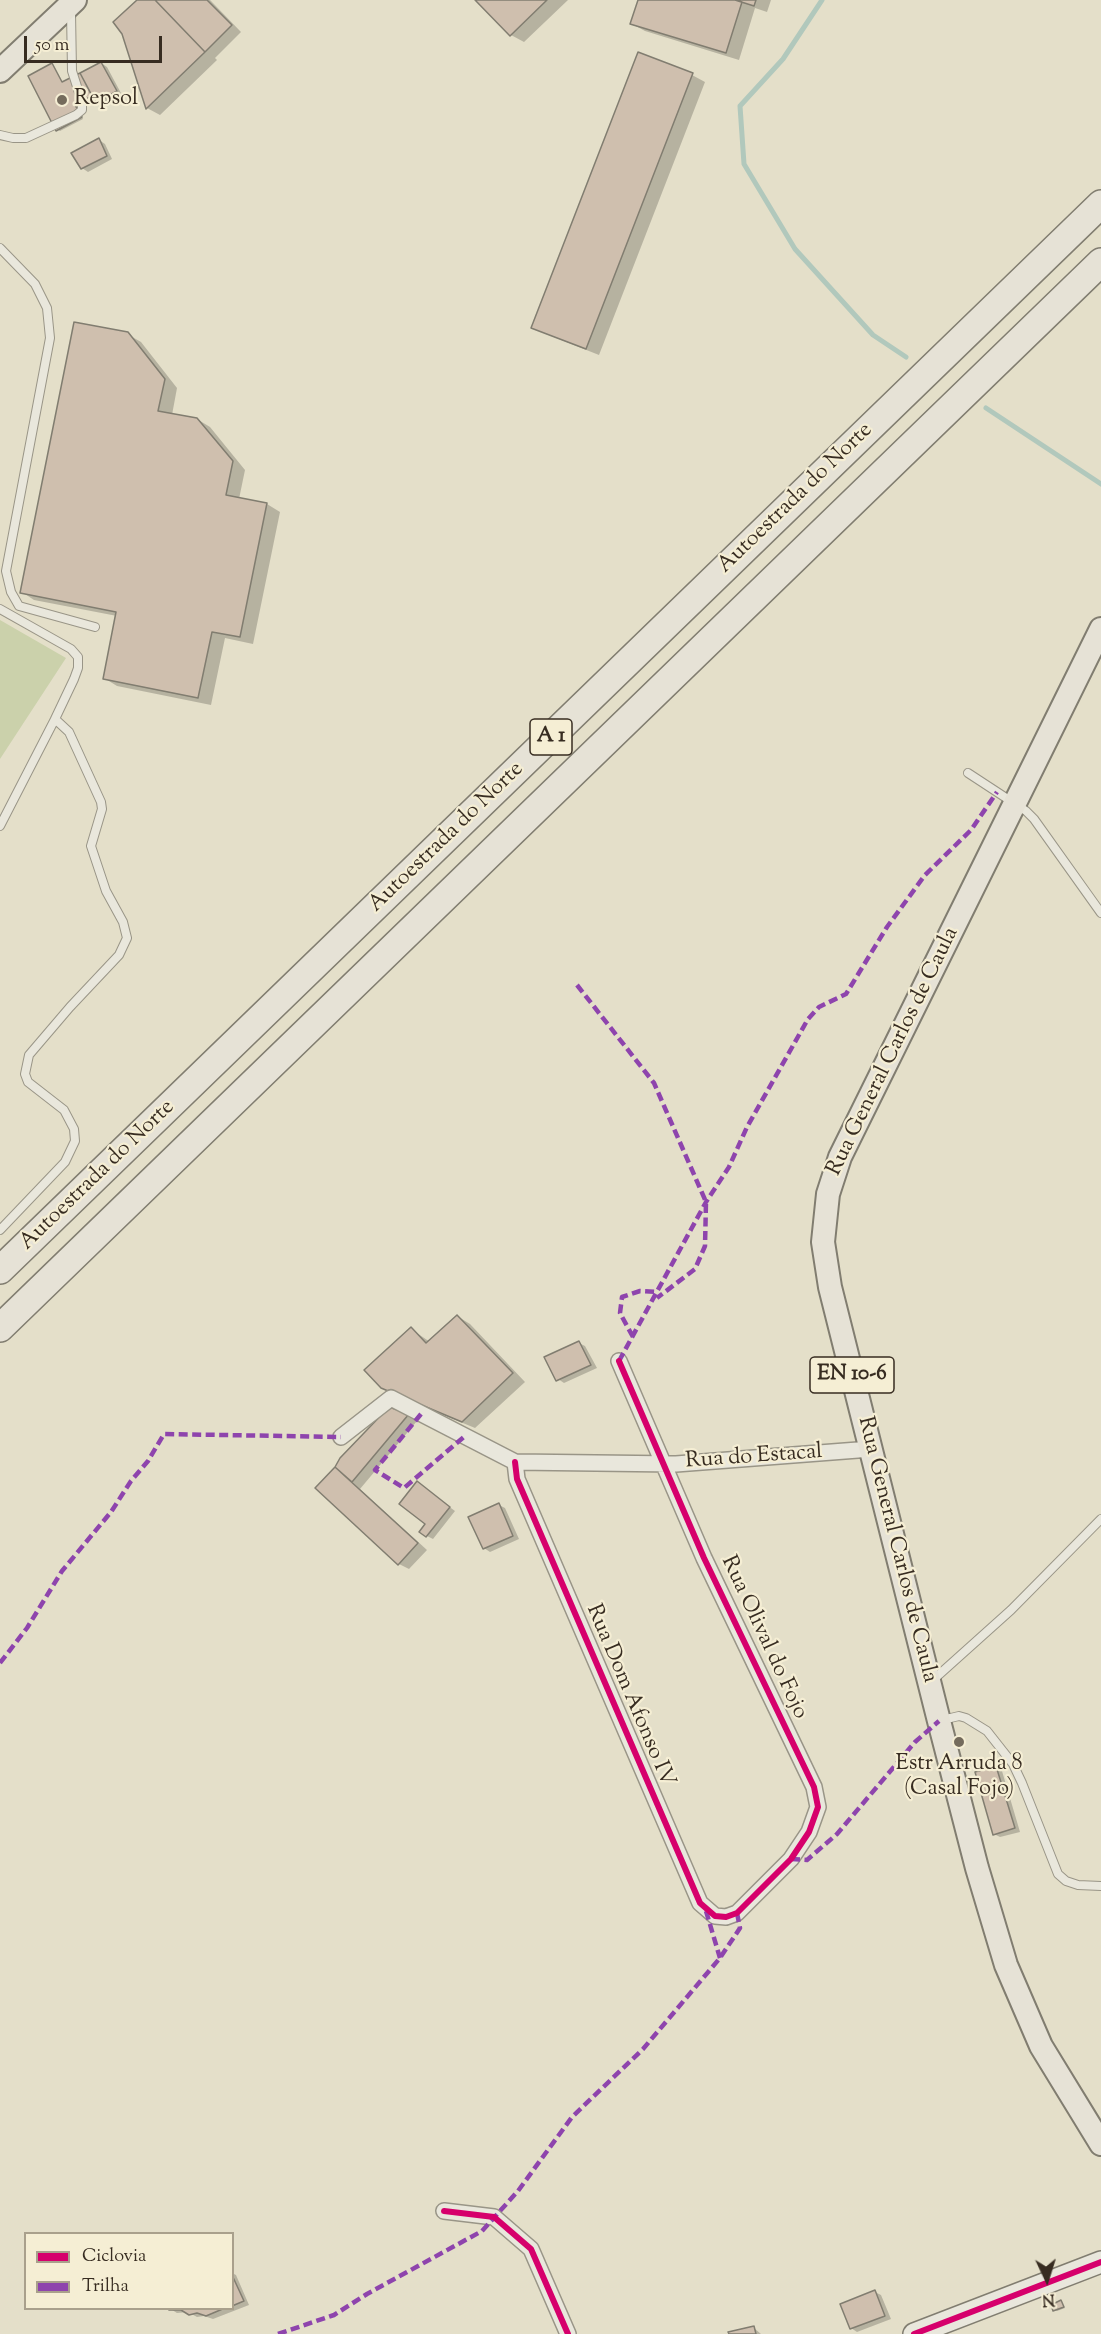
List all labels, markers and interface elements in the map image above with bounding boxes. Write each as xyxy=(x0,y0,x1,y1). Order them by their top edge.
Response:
scale bar xyxy=(27,24,165,62)
text: 50 m xyxy=(35,33,69,59)
place label: Repsol xyxy=(74,87,138,113)
marker: Repsol xyxy=(55,93,69,107)
street label: Autoestrada do Norte xyxy=(713,418,879,580)
road number: A 1 xyxy=(530,719,572,755)
street label: Autoestrada do Norte xyxy=(364,757,530,919)
street label: Rua General Carlos de Caula xyxy=(822,923,966,1181)
street label: Autoestrada do Norte xyxy=(15,1095,181,1257)
road number: EN 10-6 xyxy=(810,1357,894,1393)
street label: Rua General Carlos de Caula xyxy=(850,1414,942,1686)
street label: Rua do Estacal xyxy=(685,1440,823,1476)
street label: Rua Olival do Fojo xyxy=(714,1552,812,1724)
street label: Rua Dom Afonso IV xyxy=(579,1601,679,1791)
marker: Estr Arruda 8 (Casal Fojo) xyxy=(952,1735,966,1749)
place label: Estr Arruda 8 (Casal Fojo) xyxy=(895,1752,1023,1804)
legend xyxy=(24,2232,234,2310)
text: Ciclovia xyxy=(82,2244,146,2270)
north arrow xyxy=(1017,2250,1077,2310)
text: Trilha xyxy=(82,2274,129,2300)
text: N xyxy=(1041,2287,1055,2310)

